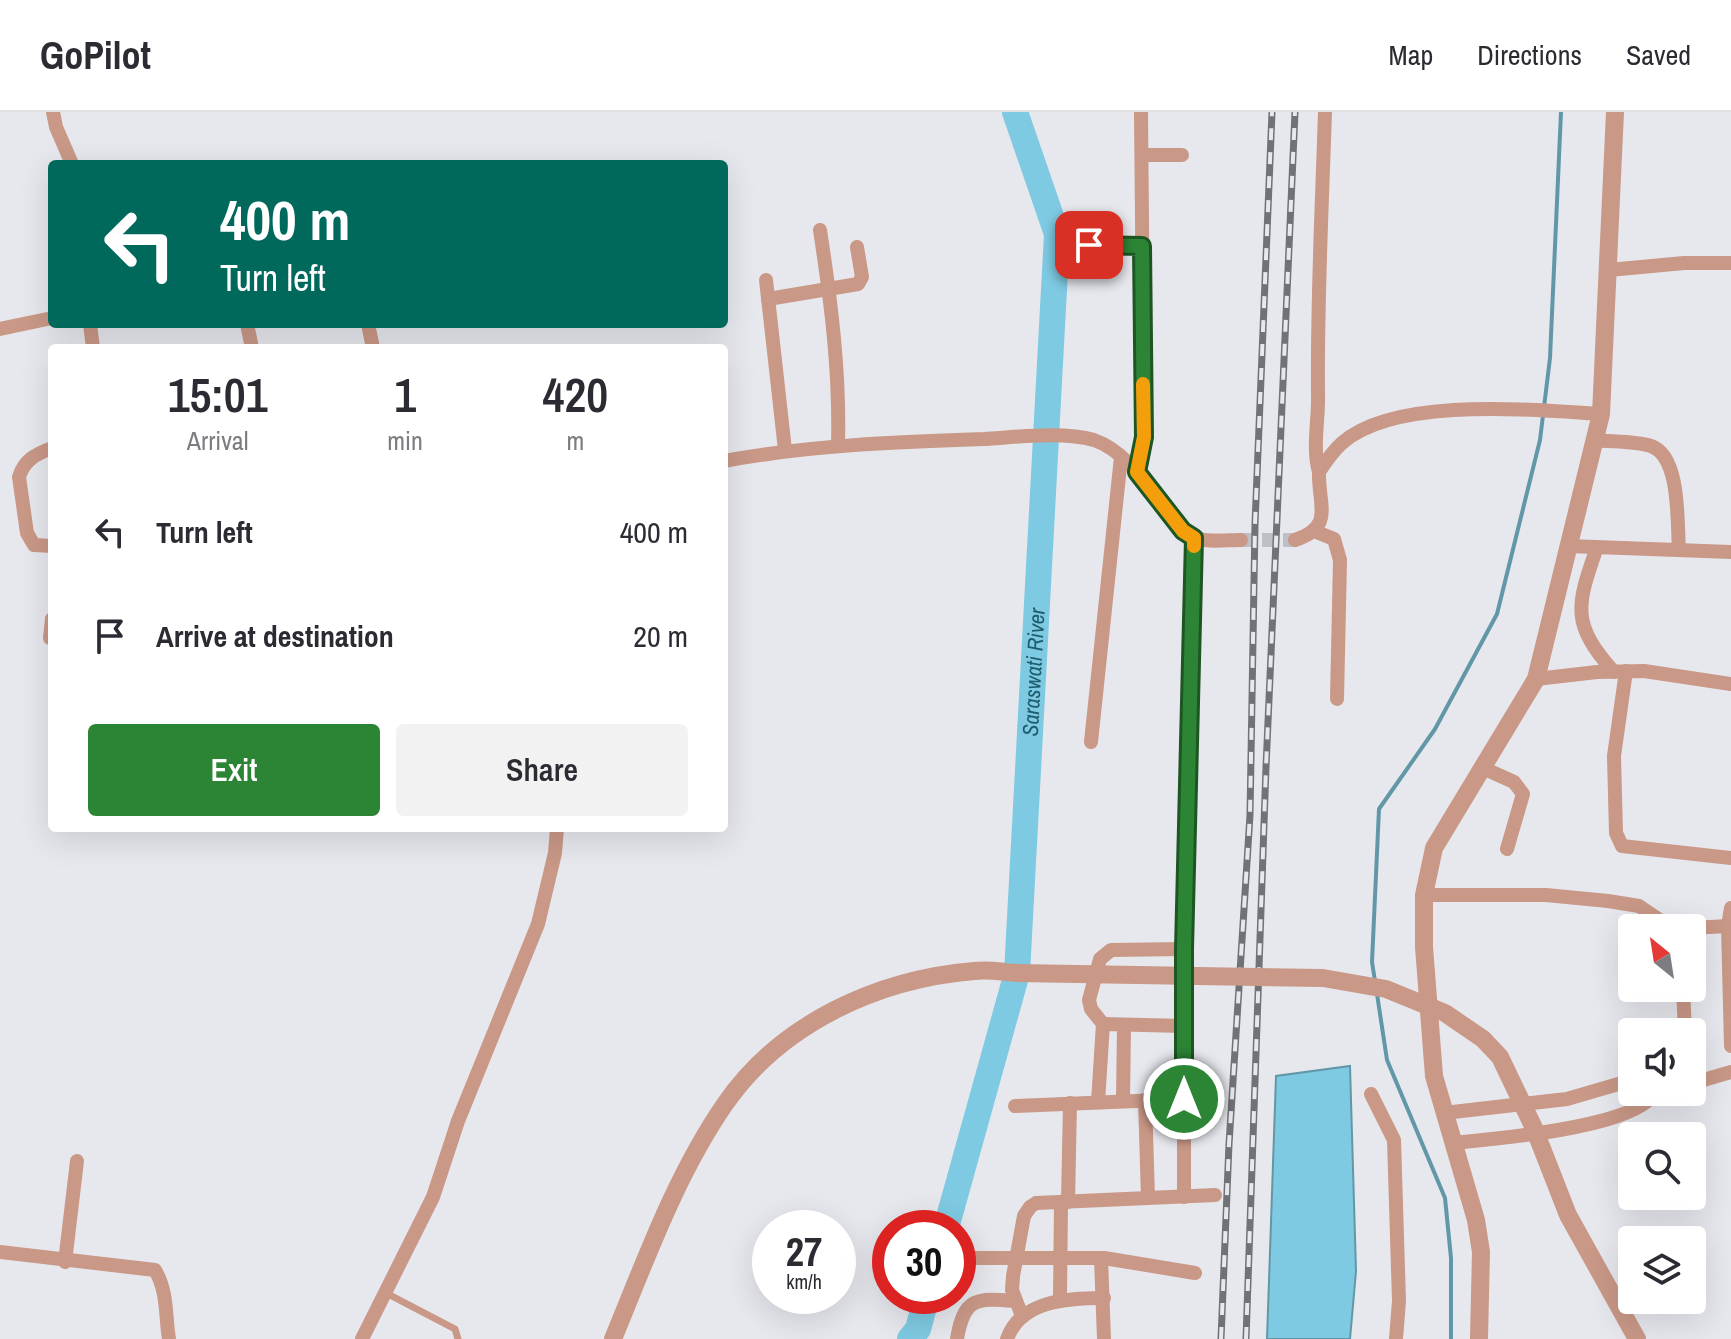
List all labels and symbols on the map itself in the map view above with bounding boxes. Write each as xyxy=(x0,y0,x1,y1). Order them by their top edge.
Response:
pin xyxy=(1055,211,1123,279)
water label: Saraswati River xyxy=(1015,606,1052,737)
north arrow xyxy=(1618,914,1706,1002)
position arrow xyxy=(1142,1057,1226,1141)
speed limit sign: 30 xyxy=(872,1210,976,1314)

